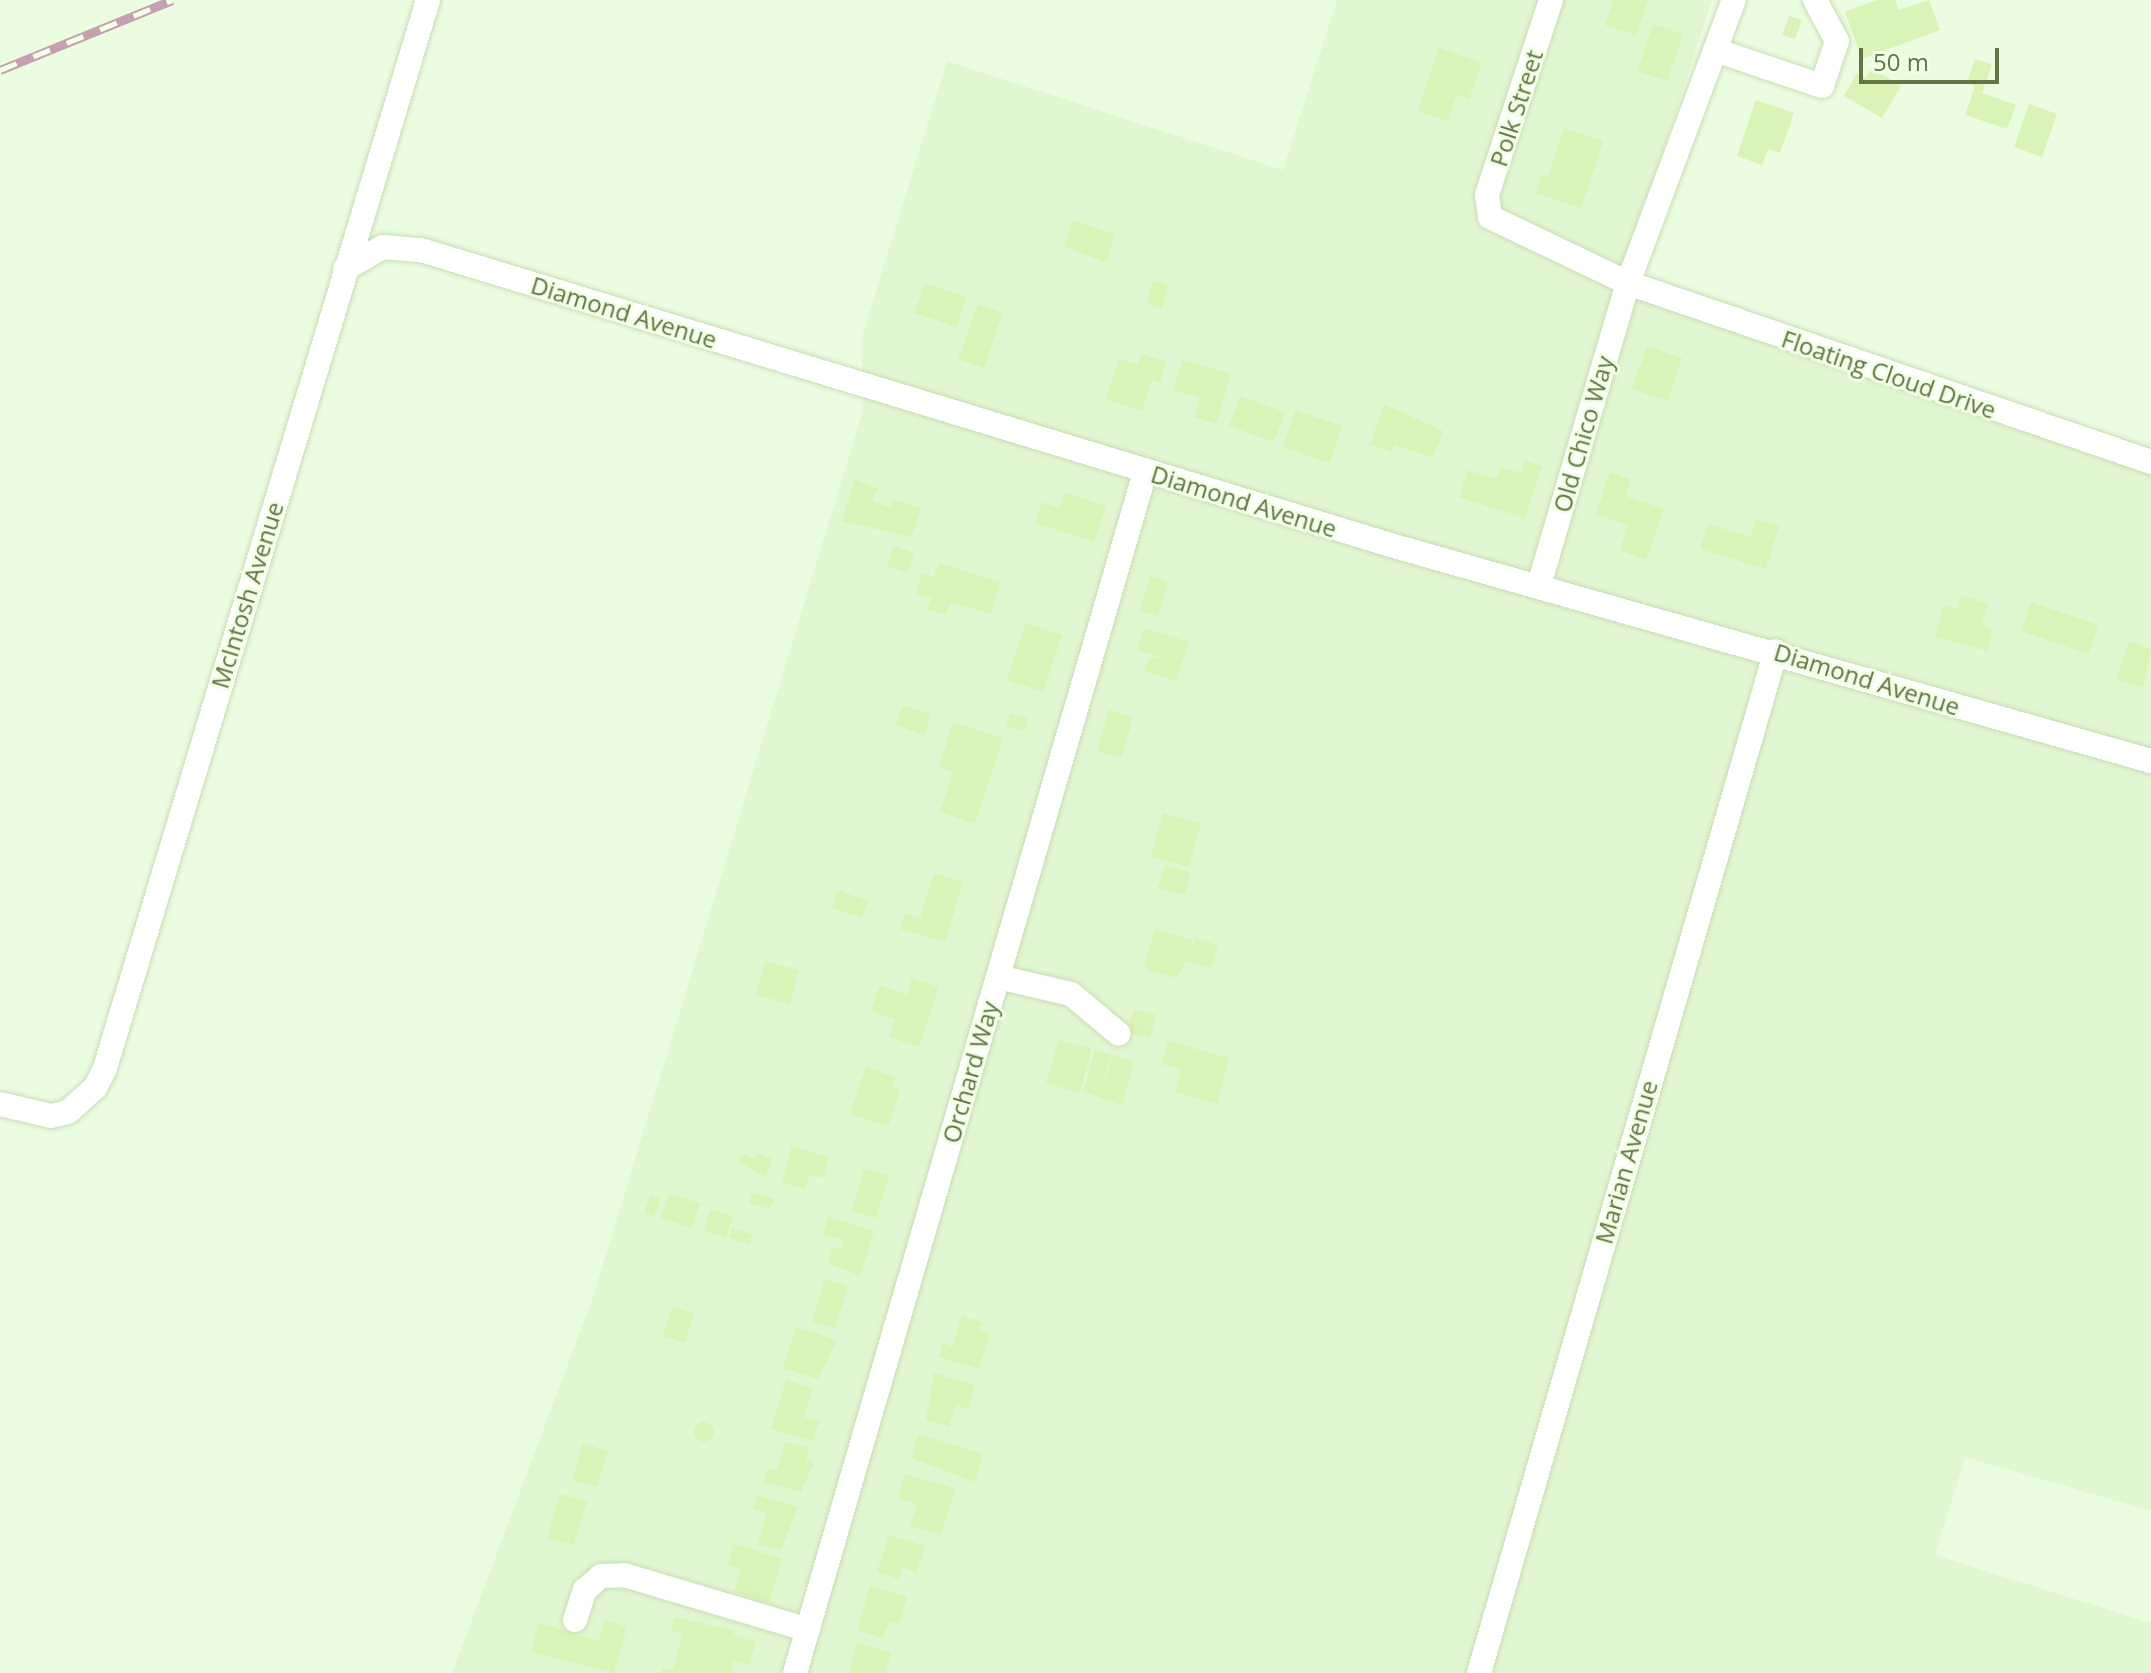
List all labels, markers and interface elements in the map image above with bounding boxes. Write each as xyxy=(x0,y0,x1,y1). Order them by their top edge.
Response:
scale bar xyxy=(1863,32,2003,82)
text: 50 m xyxy=(1873,45,1929,78)
street label: Polk Street xyxy=(1484,46,1548,170)
street label: Diamond Avenue xyxy=(528,270,720,354)
street label: Floating Cloud Drive xyxy=(1778,324,2000,424)
street label: Old Chico Way xyxy=(1547,353,1619,515)
street label: Diamond Avenue xyxy=(1148,459,1340,543)
street label: McIntosh Avenue xyxy=(205,498,289,692)
street label: Diamond Avenue xyxy=(1771,637,1963,721)
street label: Orchard Way xyxy=(936,998,1004,1146)
street label: Marian Avenue xyxy=(1589,1077,1663,1247)

